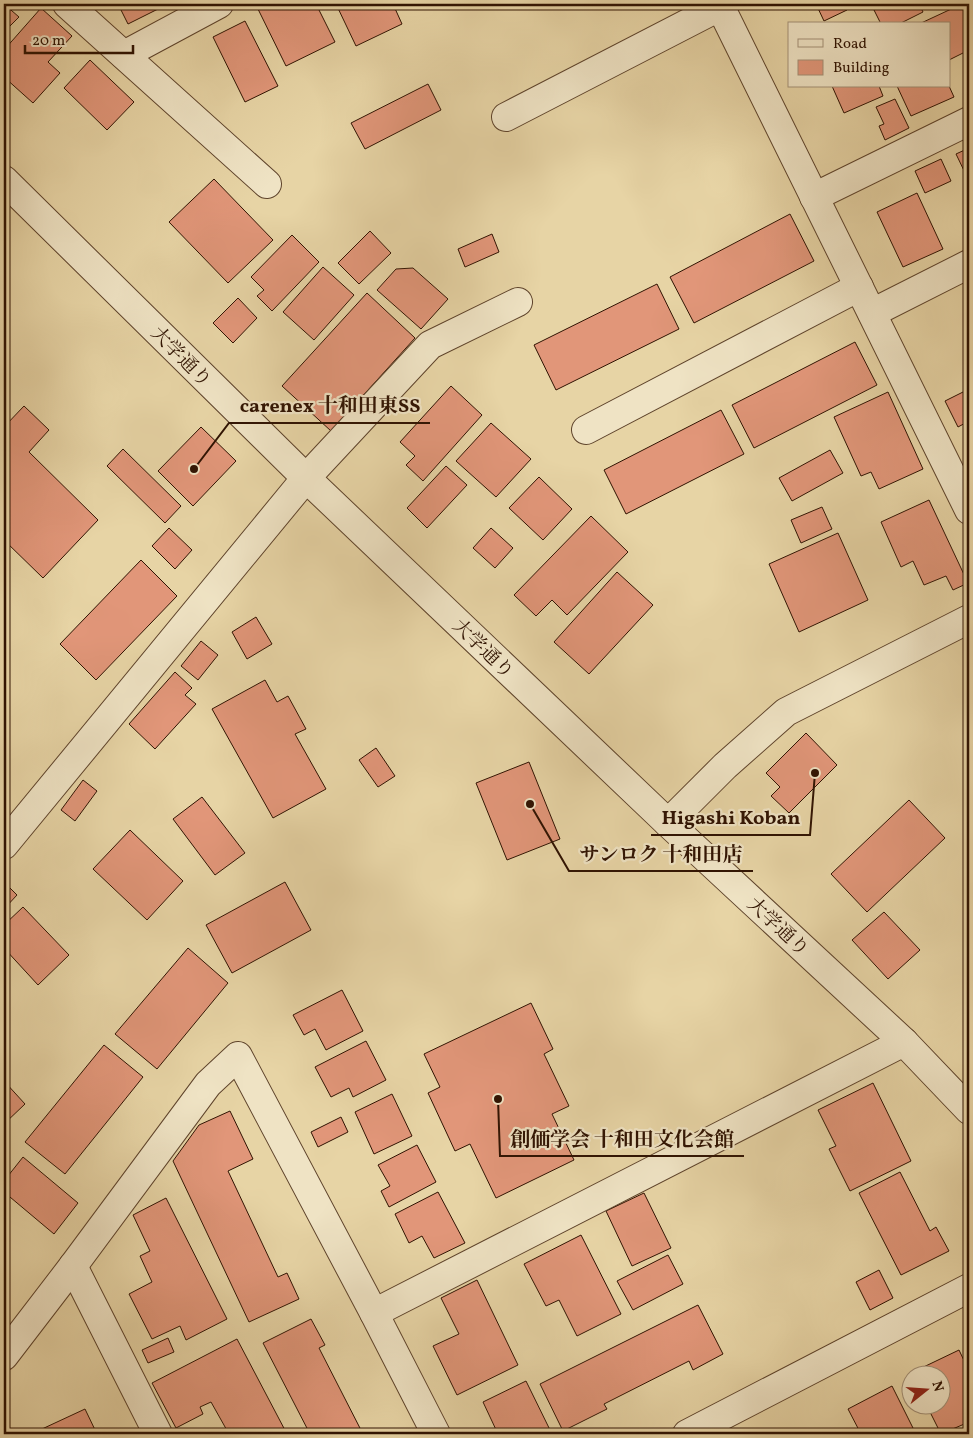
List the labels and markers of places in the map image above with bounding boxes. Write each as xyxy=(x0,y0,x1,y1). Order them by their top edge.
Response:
callout: carenex 十和田東SS xyxy=(229,388,430,423)
callout: Higashi Koban xyxy=(651,800,810,835)
callout: サンロク 十和田店 xyxy=(569,836,753,871)
callout: 創価学会 十和田文化会館 xyxy=(500,1121,744,1156)

